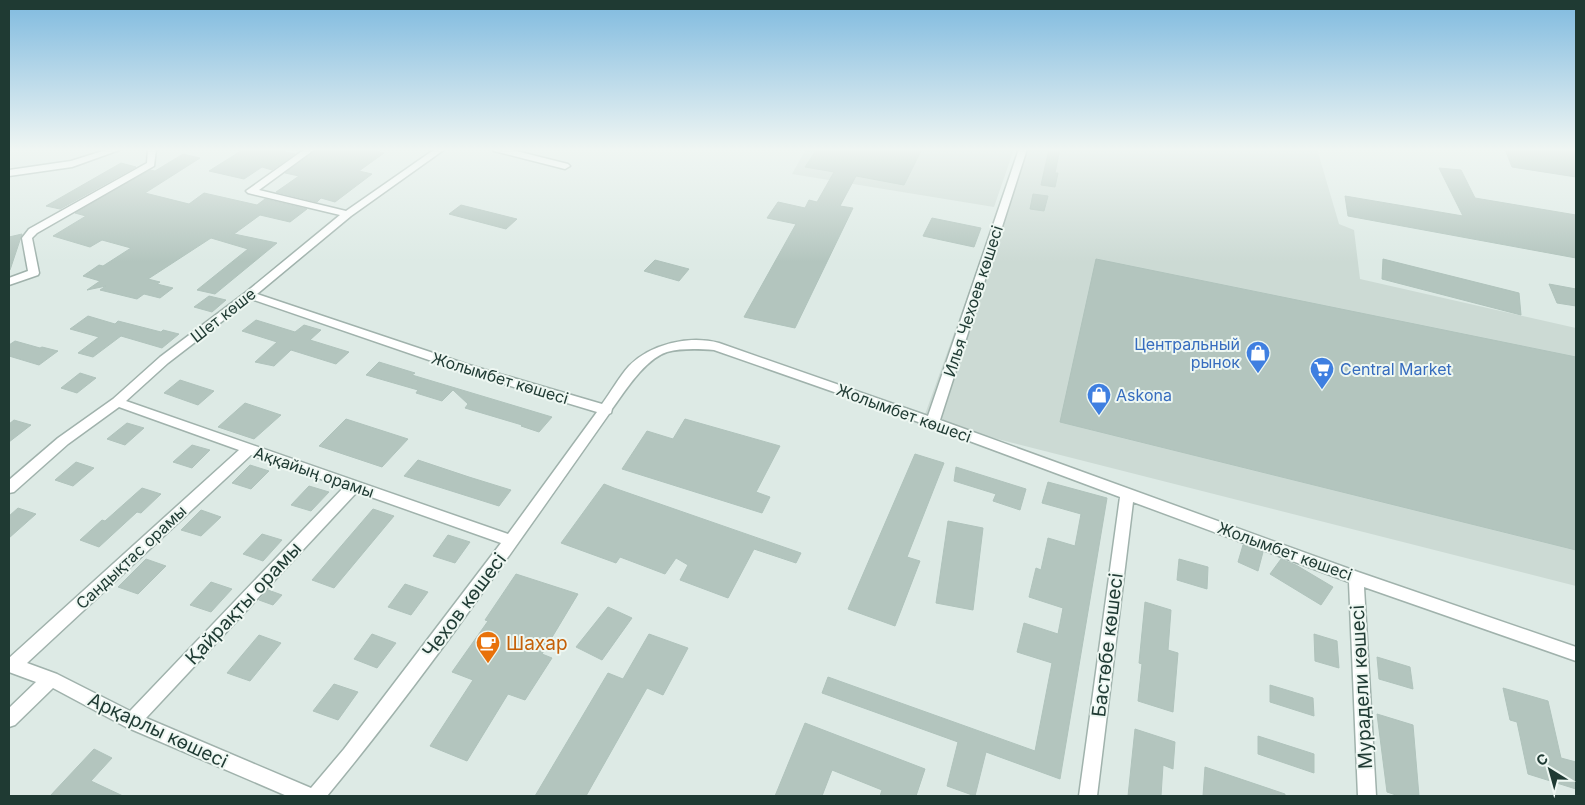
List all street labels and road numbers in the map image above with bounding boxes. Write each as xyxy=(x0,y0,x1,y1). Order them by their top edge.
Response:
street label: Илья Чехоев көшесі xyxy=(939,223,1007,379)
street label: Шет көше xyxy=(187,283,259,347)
street label: Жолымбет көшесі xyxy=(429,348,571,408)
street label: Жолымбет көшесі xyxy=(834,379,974,447)
street label: Аққайың орамы xyxy=(251,442,377,502)
street label: Сандықтас орамы xyxy=(72,501,190,613)
street label: Жолымбет көшесі xyxy=(1215,517,1355,585)
street label: Қайрақты орамы xyxy=(181,537,306,669)
street label: Чехов көшесі xyxy=(418,549,511,662)
street label: Бастөбе көшесі xyxy=(1087,572,1128,718)
street label: Мурадели көшесі xyxy=(1346,604,1377,770)
street label: Арқарлы көшесі xyxy=(84,688,231,773)

